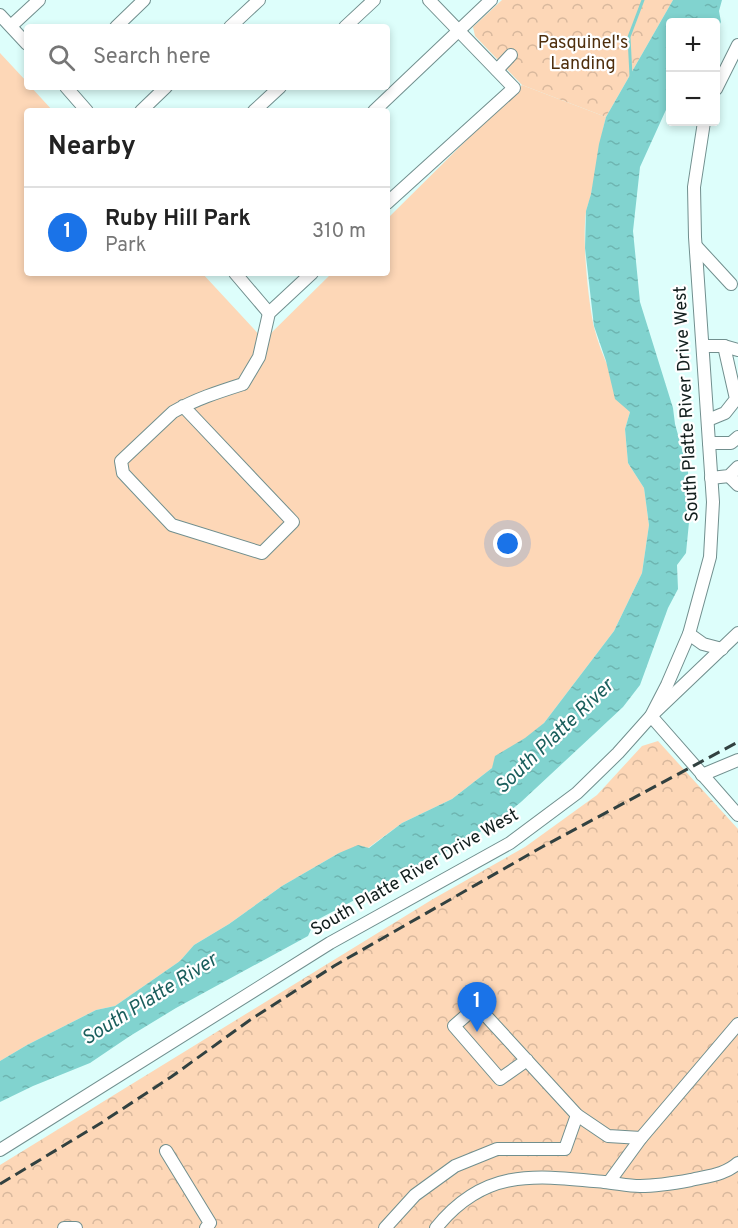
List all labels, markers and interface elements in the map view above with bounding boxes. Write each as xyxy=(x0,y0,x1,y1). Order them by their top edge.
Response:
map controls xyxy=(666,18,720,126)
button: + xyxy=(666,18,720,72)
search box xyxy=(24,24,390,90)
park label: Pasquinel's Landing xyxy=(538,32,628,76)
icon: search xyxy=(45,41,78,74)
text: Search here xyxy=(93,44,211,71)
button: − xyxy=(666,72,720,126)
text: Nearby xyxy=(48,131,136,164)
text: Ruby Hill Park xyxy=(105,206,251,233)
text: 1 xyxy=(64,219,72,245)
text: 310 m xyxy=(312,219,366,245)
text: Park xyxy=(105,233,146,259)
street label: South Platte River Drive West xyxy=(669,285,705,523)
your location xyxy=(493,529,522,558)
water label: South Platte River xyxy=(490,673,621,800)
street label: South Platte River Drive West xyxy=(307,804,523,942)
water label: South Platte River xyxy=(77,947,224,1052)
pin: 1 xyxy=(458,982,496,1032)

